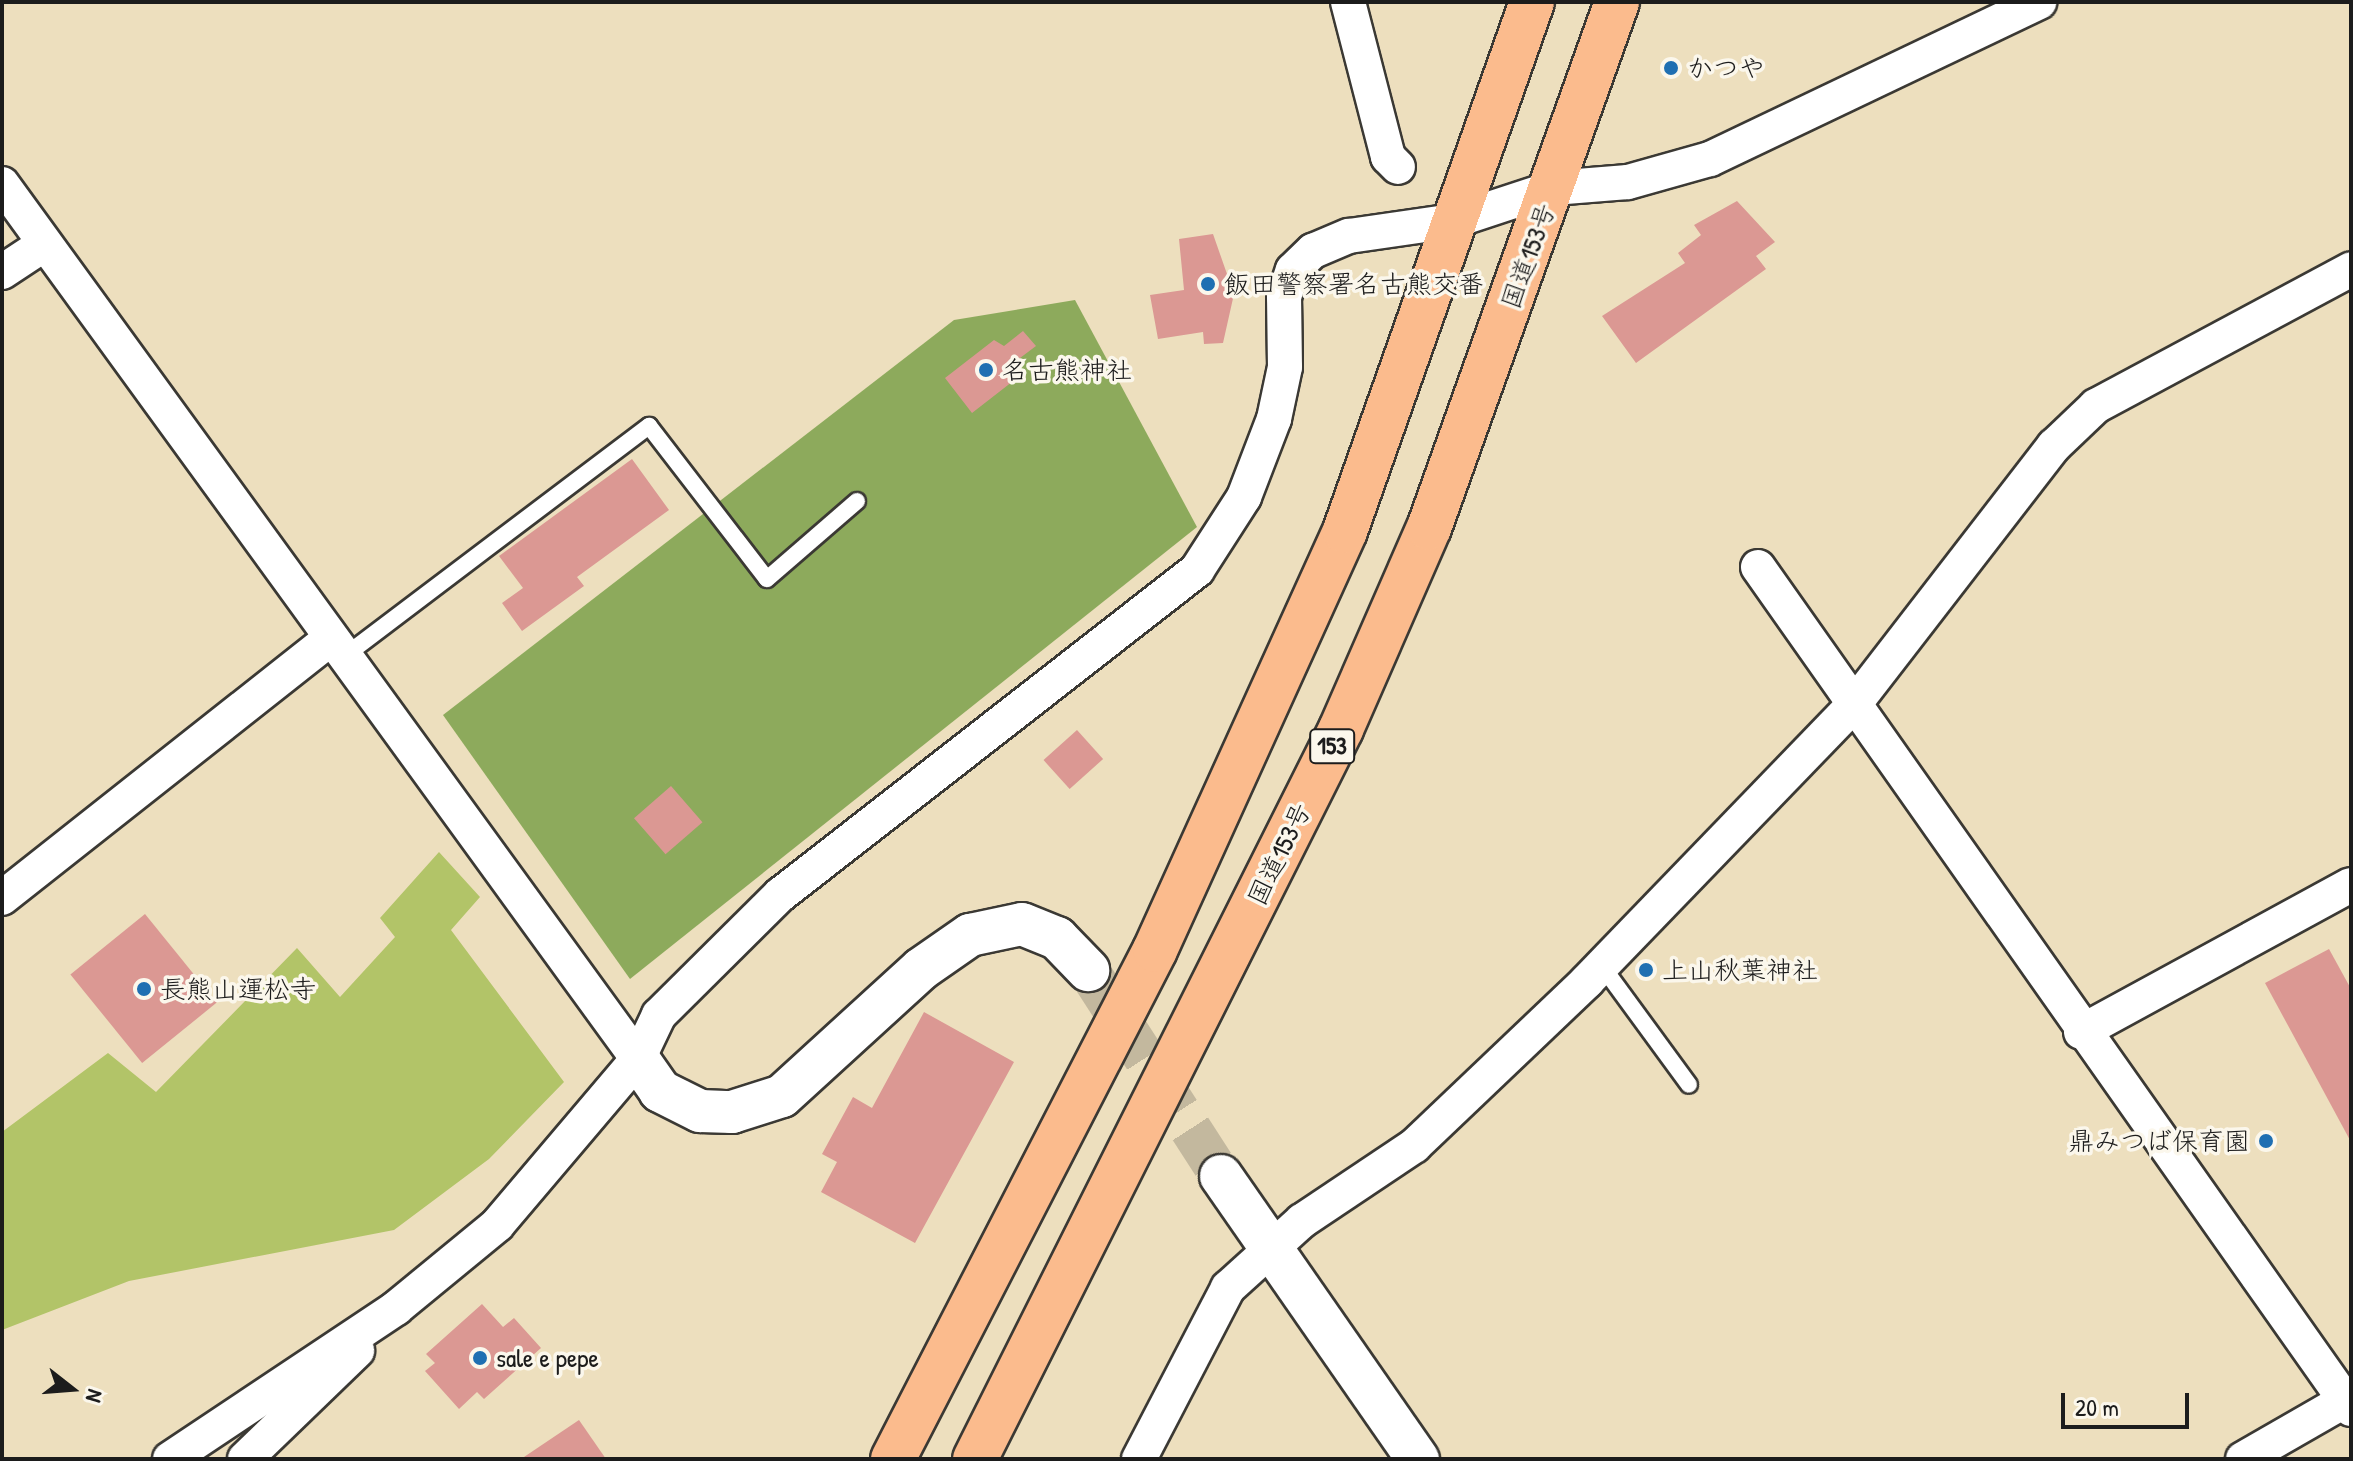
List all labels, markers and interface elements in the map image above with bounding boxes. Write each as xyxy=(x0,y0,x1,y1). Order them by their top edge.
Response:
place label: かつや xyxy=(1687,52,1765,84)
marker: かつや xyxy=(1662,59,1680,77)
street label: 国道153号 xyxy=(1495,199,1561,313)
place label: 飯田警察署名古熊交番 xyxy=(1224,268,1484,300)
marker: 飯田警察署名古熊交番 xyxy=(1199,275,1217,293)
place label: 名古熊神社 xyxy=(1002,354,1132,386)
marker: 名古熊神社 xyxy=(977,361,995,379)
road number: 153 xyxy=(1308,726,1356,766)
street label: 国道153号 xyxy=(1241,798,1317,910)
place label: 上山秋葉神社 xyxy=(1662,954,1818,986)
marker: 上山秋葉神社 xyxy=(1637,961,1655,979)
place label: 長熊山運松寺 xyxy=(160,973,316,1005)
marker: 長熊山運松寺 xyxy=(135,980,153,998)
place label: 鼎みつば保育園 xyxy=(2068,1125,2250,1157)
marker: 鼎みつば保育園 xyxy=(2257,1132,2275,1150)
place label: sale e pepe xyxy=(496,1342,599,1374)
north arrow xyxy=(32,1349,112,1429)
marker: sale e pepe xyxy=(471,1349,489,1367)
scale bar xyxy=(2065,1377,2193,1427)
text: N xyxy=(79,1386,111,1406)
text: 20 m xyxy=(2075,1391,2119,1423)

